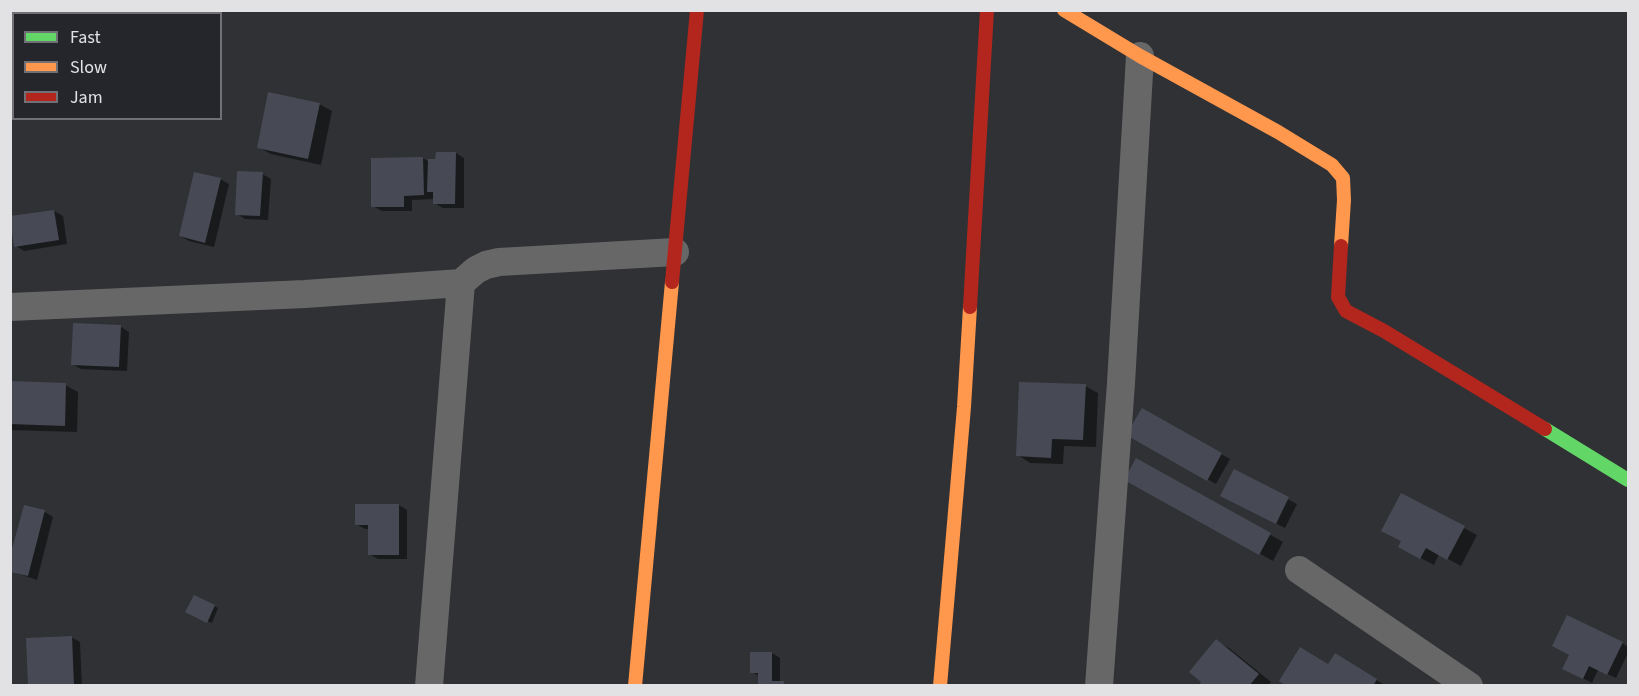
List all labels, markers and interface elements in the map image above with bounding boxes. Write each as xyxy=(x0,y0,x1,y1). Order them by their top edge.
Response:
legend xyxy=(12,12,222,120)
text: Fast xyxy=(70,25,101,50)
text: Slow xyxy=(70,55,107,80)
text: Jam xyxy=(70,85,103,110)

